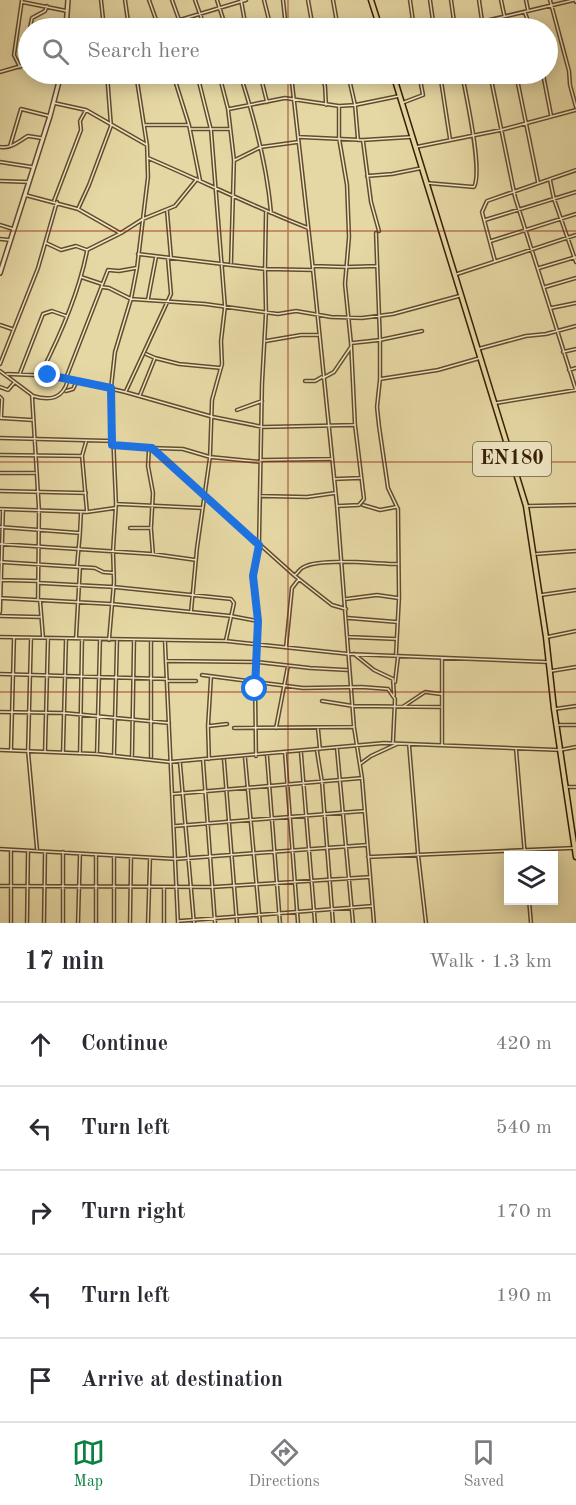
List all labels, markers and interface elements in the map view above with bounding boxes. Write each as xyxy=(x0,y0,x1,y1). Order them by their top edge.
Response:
search box xyxy=(18,18,558,84)
icon: search xyxy=(39,35,72,68)
text: Search here xyxy=(87,40,200,62)
route end xyxy=(34,361,60,387)
road number: EN180 xyxy=(473,442,551,476)
route start xyxy=(241,675,267,701)
map controls xyxy=(504,851,558,905)
button: layers xyxy=(504,851,558,905)
text: 17 min xyxy=(24,949,104,975)
text: Walk · 1.3 km xyxy=(429,952,552,972)
icon: ahead xyxy=(24,1028,57,1061)
text: Continue xyxy=(81,1033,168,1055)
text: 420 m xyxy=(496,1034,552,1054)
icon: left xyxy=(24,1112,57,1145)
text: Turn left xyxy=(81,1117,170,1139)
text: 540 m xyxy=(496,1118,552,1138)
icon: right xyxy=(24,1196,57,1229)
text: Turn right xyxy=(81,1201,185,1223)
text: 170 m xyxy=(496,1202,552,1222)
icon: left xyxy=(24,1280,57,1313)
text: Turn left xyxy=(81,1285,170,1307)
text: 190 m xyxy=(496,1286,552,1306)
icon: arrive xyxy=(24,1364,57,1397)
text: Arrive at destination xyxy=(81,1369,283,1391)
tab: Map xyxy=(72,1436,105,1492)
tab: Directions xyxy=(249,1436,320,1492)
tab: Saved xyxy=(463,1436,504,1492)

